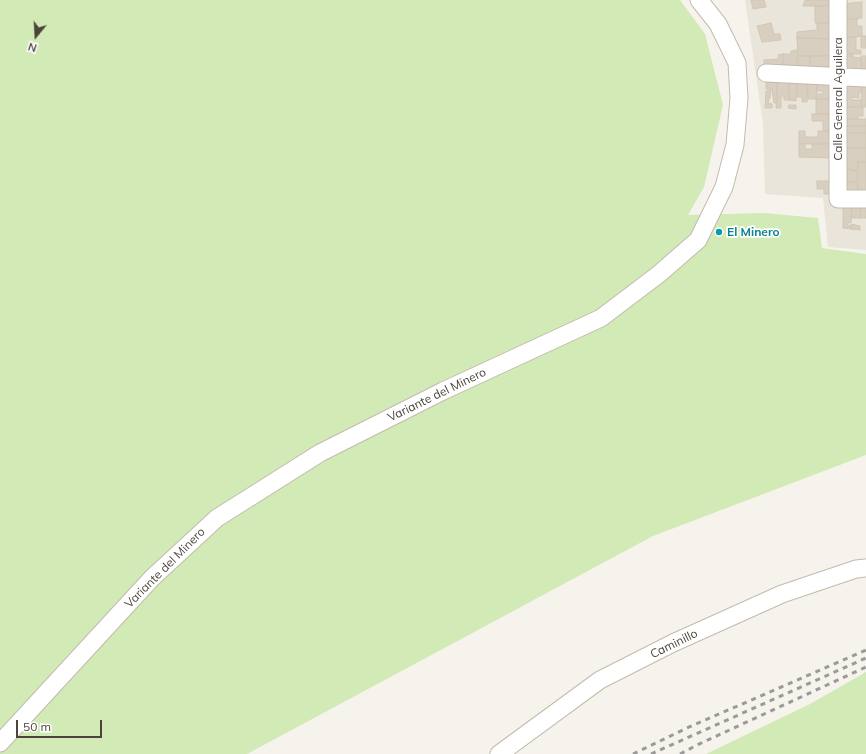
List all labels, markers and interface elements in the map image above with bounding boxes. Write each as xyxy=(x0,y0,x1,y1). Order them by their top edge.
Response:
north arrow xyxy=(16,16,56,56)
street label: Calle General Aguilera xyxy=(831,37,845,161)
text: N xyxy=(26,39,38,55)
place label: El Minero xyxy=(727,225,780,239)
marker: El Minero xyxy=(714,227,724,237)
street label: Variante del Minero xyxy=(385,365,489,425)
street label: Variante del Minero xyxy=(122,525,208,611)
street label: Caminillo xyxy=(648,626,700,662)
scale bar xyxy=(18,712,104,738)
text: 50 m xyxy=(23,719,51,734)

